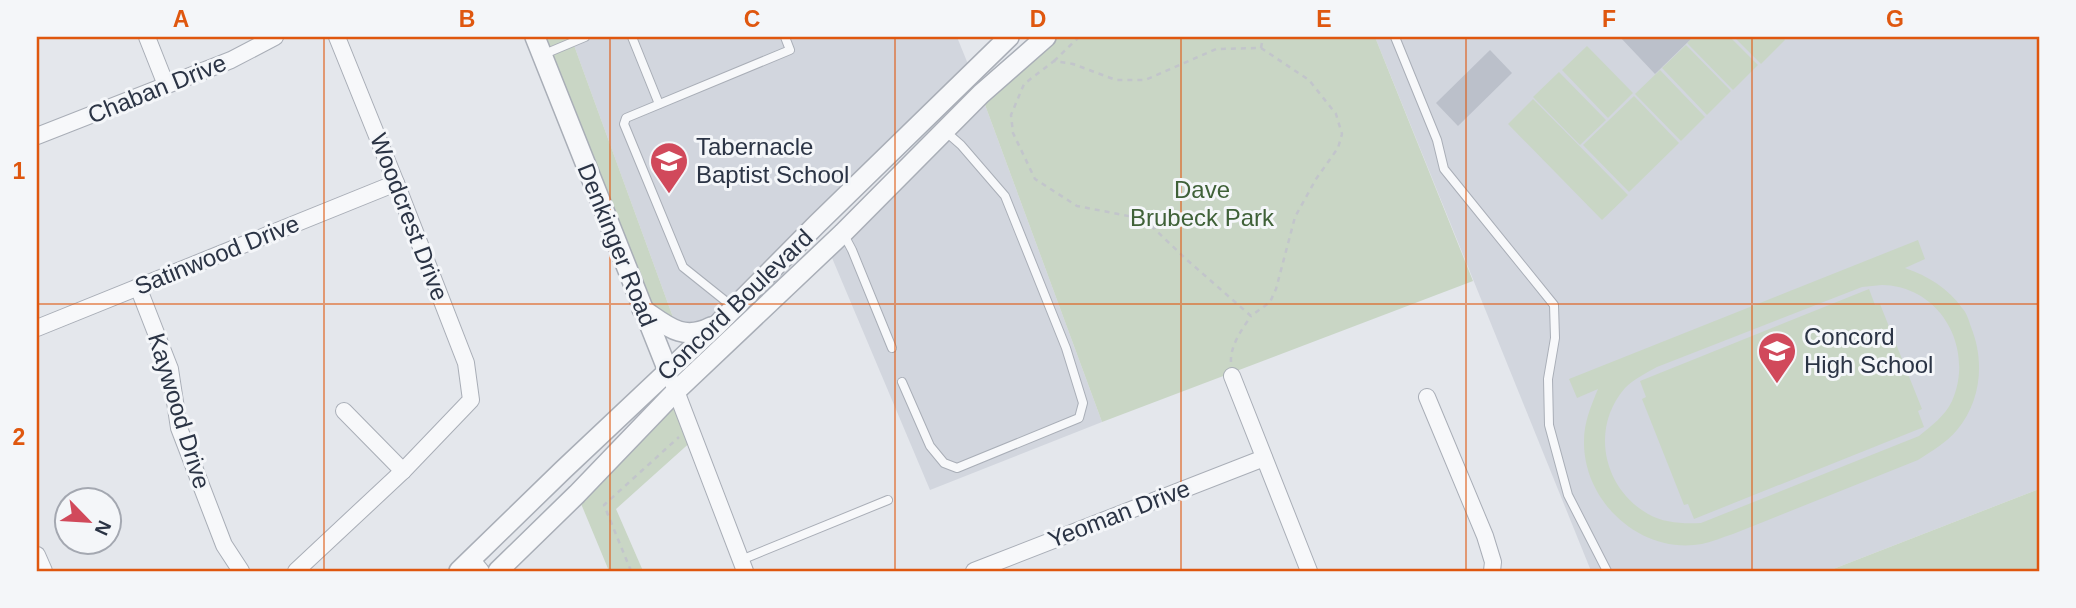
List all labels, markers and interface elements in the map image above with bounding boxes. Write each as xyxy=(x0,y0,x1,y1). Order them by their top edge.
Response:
text: A xyxy=(173,6,189,32)
text: B xyxy=(459,6,475,32)
text: C xyxy=(744,6,760,32)
text: D xyxy=(1030,6,1046,32)
text: E xyxy=(1316,6,1332,32)
text: F xyxy=(1602,6,1616,32)
text: G xyxy=(1886,6,1904,32)
street label: Chaban Drive xyxy=(84,49,230,129)
street label: Woodcrest Drive xyxy=(365,129,454,304)
place label: Tabernacle Baptist School xyxy=(696,133,849,188)
school or university icon: Tabernacle Baptist School xyxy=(648,140,690,195)
text: 1 xyxy=(13,158,26,184)
street label: Denkinger Road xyxy=(572,159,662,330)
park label: Dave Brubeck Park xyxy=(1130,176,1275,231)
street label: Satinwood Drive xyxy=(131,209,303,300)
street label: Concord Boulevard xyxy=(651,224,818,386)
place label: Concord High School xyxy=(1804,323,1933,378)
street label: Kaywood Drive xyxy=(143,330,216,492)
school or university icon: Concord High School xyxy=(1756,330,1798,385)
text: 2 xyxy=(13,424,25,450)
street label: Yeoman Drive xyxy=(1044,474,1194,553)
north arrow xyxy=(52,486,122,556)
text: N xyxy=(91,517,115,539)

